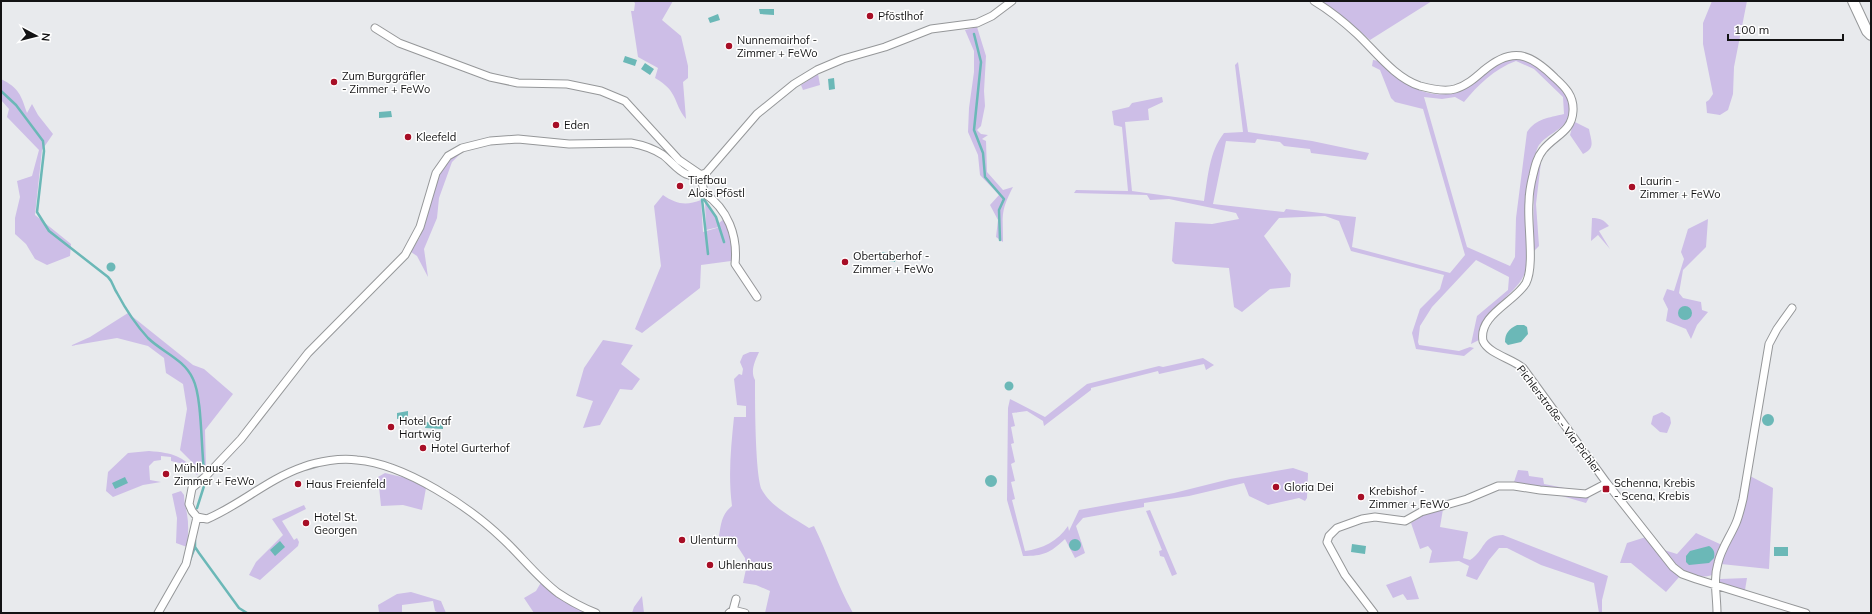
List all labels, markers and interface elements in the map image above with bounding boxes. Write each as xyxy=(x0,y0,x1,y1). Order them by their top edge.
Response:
place label: Pföstlhof xyxy=(878,9,924,23)
marker: Pföstlhof xyxy=(865,11,875,21)
north arrow xyxy=(16,16,56,56)
scale bar xyxy=(1728,16,1843,42)
text: 100 m xyxy=(1734,22,1769,37)
text: N xyxy=(38,32,53,42)
place label: Nunnemairhof - Zimmer + FeWo xyxy=(737,33,818,60)
marker: Nunnemairhof - Zimmer + FeWo xyxy=(724,41,734,51)
place label: Zum Burggräfler - Zimmer + FeWo xyxy=(342,69,430,96)
marker: Zum Burggräfler - Zimmer + FeWo xyxy=(329,77,339,87)
place label: Eden xyxy=(564,118,589,132)
marker: Eden xyxy=(551,120,561,130)
place label: Kleefeld xyxy=(416,130,456,144)
marker: Kleefeld xyxy=(403,132,413,142)
place label: Tiefbau Alois Pföstl xyxy=(688,173,745,200)
place label: Laurin - Zimmer + FeWo xyxy=(1640,174,1721,201)
marker: Tiefbau Alois Pföstl xyxy=(675,181,685,191)
marker: Laurin - Zimmer + FeWo xyxy=(1627,182,1637,192)
place label: Obertaberhof - Zimmer + FeWo xyxy=(853,249,934,276)
marker: Obertaberhof - Zimmer + FeWo xyxy=(840,257,850,267)
street label: Pichlerstraße - Via Pichler xyxy=(1514,362,1604,476)
place label: Hotel Graf Hartwig xyxy=(399,414,451,441)
marker: Hotel Graf Hartwig xyxy=(386,422,396,432)
place label: Hotel Gurterhof xyxy=(431,441,510,455)
marker: Hotel Gurterhof xyxy=(418,443,428,453)
place label: Mühlhaus - Zimmer + FeWo xyxy=(174,461,255,488)
marker: Mühlhaus - Zimmer + FeWo xyxy=(161,469,171,479)
place label: Schenna, Krebis - Scena, Krebis xyxy=(1614,476,1695,503)
place label: Haus Freienfeld xyxy=(306,477,386,491)
marker: Haus Freienfeld xyxy=(293,479,303,489)
place label: Gloria Dei xyxy=(1284,480,1334,494)
marker: Gloria Dei xyxy=(1271,482,1281,492)
place label: Krebishof - Zimmer + FeWo xyxy=(1369,484,1450,511)
marker: Schenna, Krebis - Scena, Krebis xyxy=(1601,484,1611,494)
marker: Krebishof - Zimmer + FeWo xyxy=(1356,492,1366,502)
place label: Hotel St. Georgen xyxy=(314,510,357,537)
marker: Hotel St. Georgen xyxy=(301,518,311,528)
place label: Ulenturm xyxy=(690,533,737,547)
marker: Ulenturm xyxy=(677,535,687,545)
place label: Uhlenhaus xyxy=(718,558,772,572)
marker: Uhlenhaus xyxy=(705,560,715,570)

